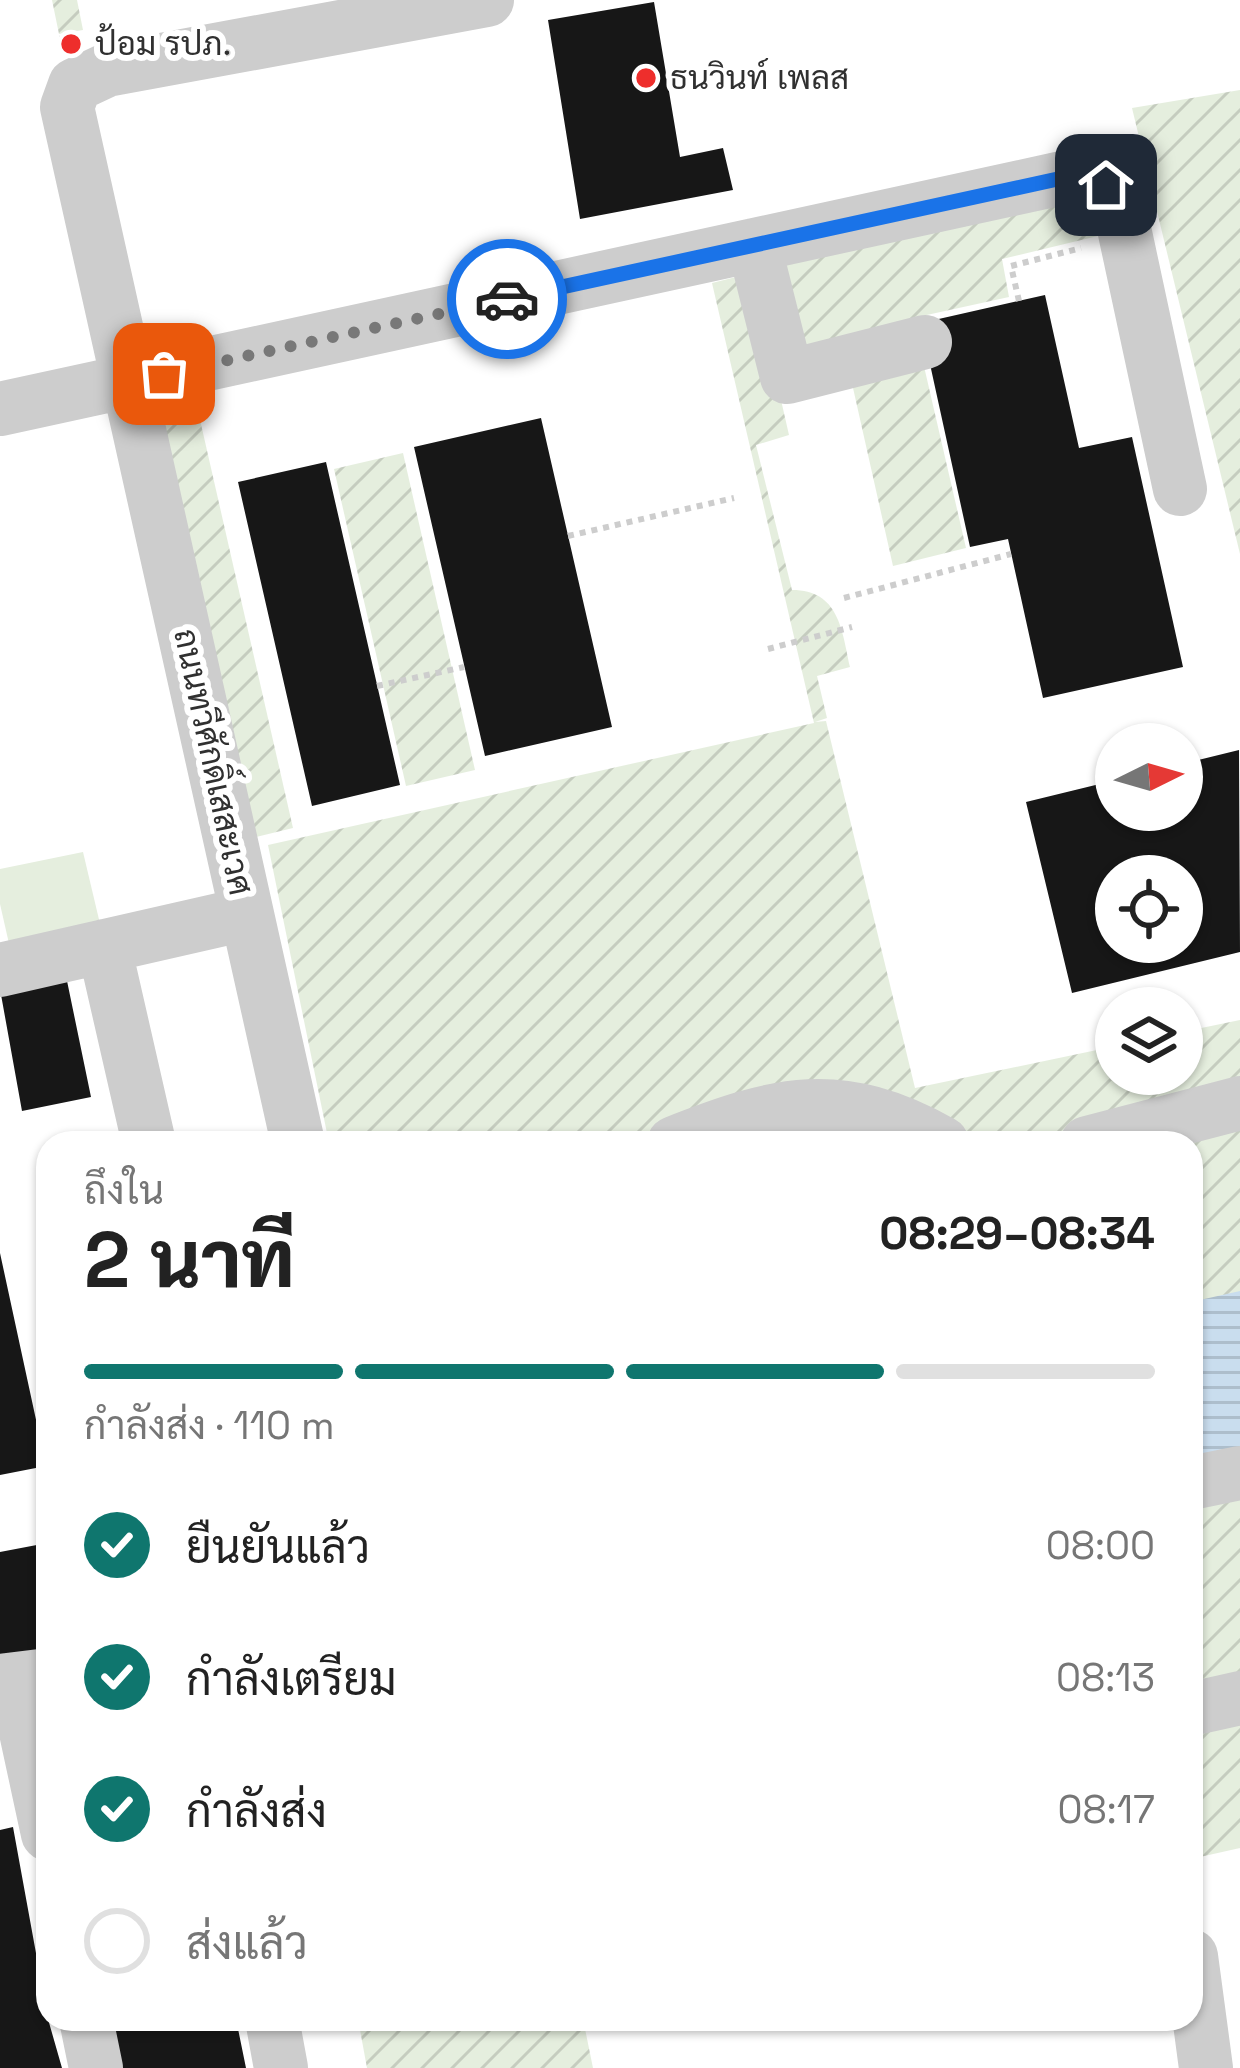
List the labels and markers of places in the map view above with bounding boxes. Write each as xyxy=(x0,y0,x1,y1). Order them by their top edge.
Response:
place label: ป้อม รปภ. xyxy=(95,23,231,65)
marker: ป้อม รปภ. xyxy=(58,31,84,57)
place label: ธนวินท์ เพลส xyxy=(670,57,849,99)
marker: ธนวินท์ เพลส xyxy=(633,65,659,91)
pin xyxy=(1055,134,1157,236)
pin xyxy=(113,323,215,425)

